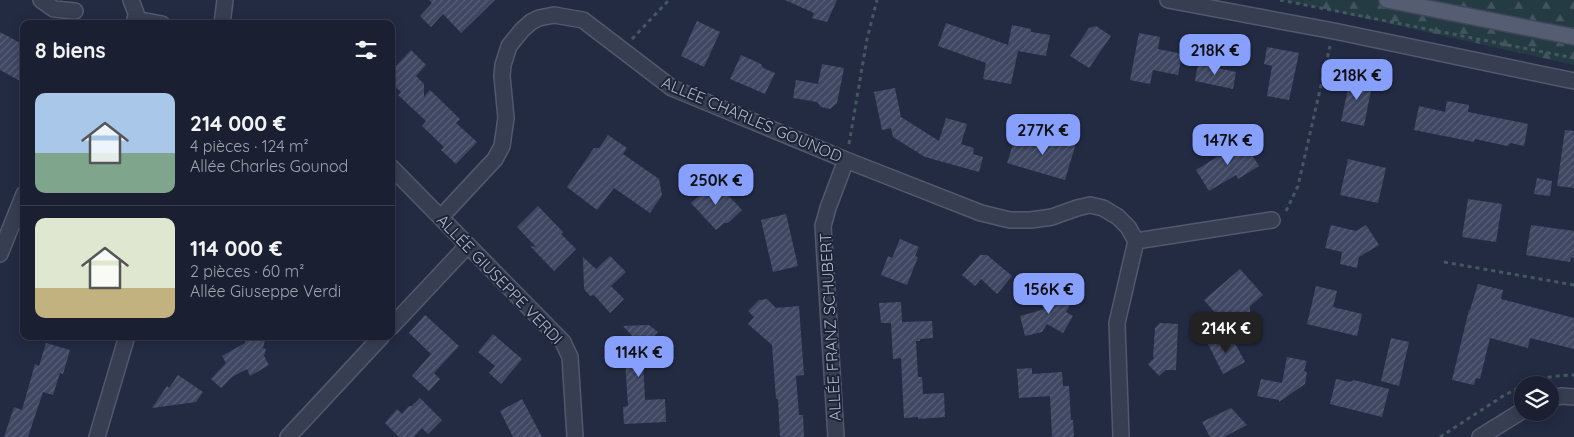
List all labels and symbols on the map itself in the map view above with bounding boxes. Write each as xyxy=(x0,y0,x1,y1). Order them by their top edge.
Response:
pin: 218K € xyxy=(1174,34,1256,76)
pin: 218K € xyxy=(1316,58,1398,101)
street label: ALLÉE CHARLES GOUNOD xyxy=(659,72,845,166)
pin: 277K € xyxy=(1002,114,1084,156)
pin: 147K € xyxy=(1187,124,1269,166)
pin: 250K € xyxy=(675,164,757,206)
street label: ALLÉE GIUSEPPE VERDI xyxy=(433,210,567,348)
street label: ALLÉE FRANZ SCHUBERT xyxy=(815,232,845,422)
pin: 156K € xyxy=(1008,272,1090,315)
pin: 214K € xyxy=(1185,312,1267,354)
pin: 114K € xyxy=(598,336,680,378)

